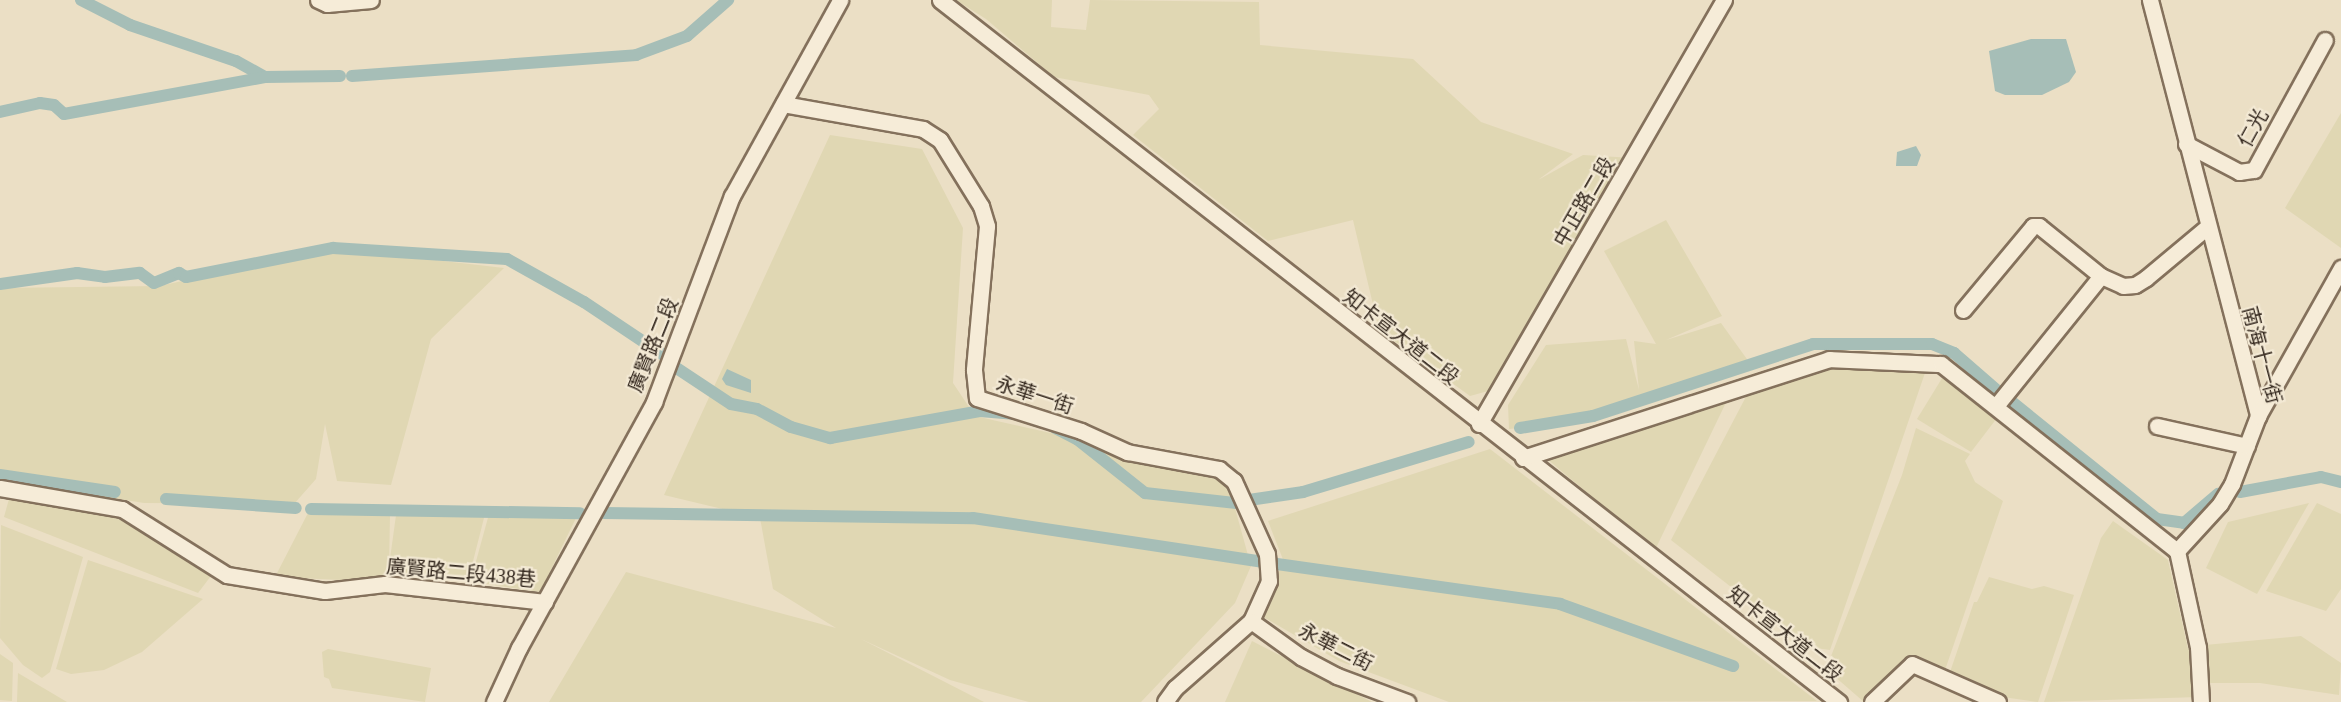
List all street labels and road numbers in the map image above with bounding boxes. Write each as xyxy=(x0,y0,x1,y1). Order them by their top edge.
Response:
street label: 仁光 xyxy=(2233,105,2273,151)
street label: 中正路二段 xyxy=(1549,153,1619,251)
street label: 知卡宣大道二段 xyxy=(1338,284,1464,390)
street label: 廣賢路二段 xyxy=(623,294,683,396)
street label: 南海十一街 xyxy=(2237,304,2287,406)
street label: 永華一街 xyxy=(993,371,1077,419)
street label: 廣賢路二段438巷 xyxy=(385,555,537,591)
street label: 知卡宣大道二段 xyxy=(1722,581,1848,687)
street label: 永華二街 xyxy=(1295,618,1377,676)

